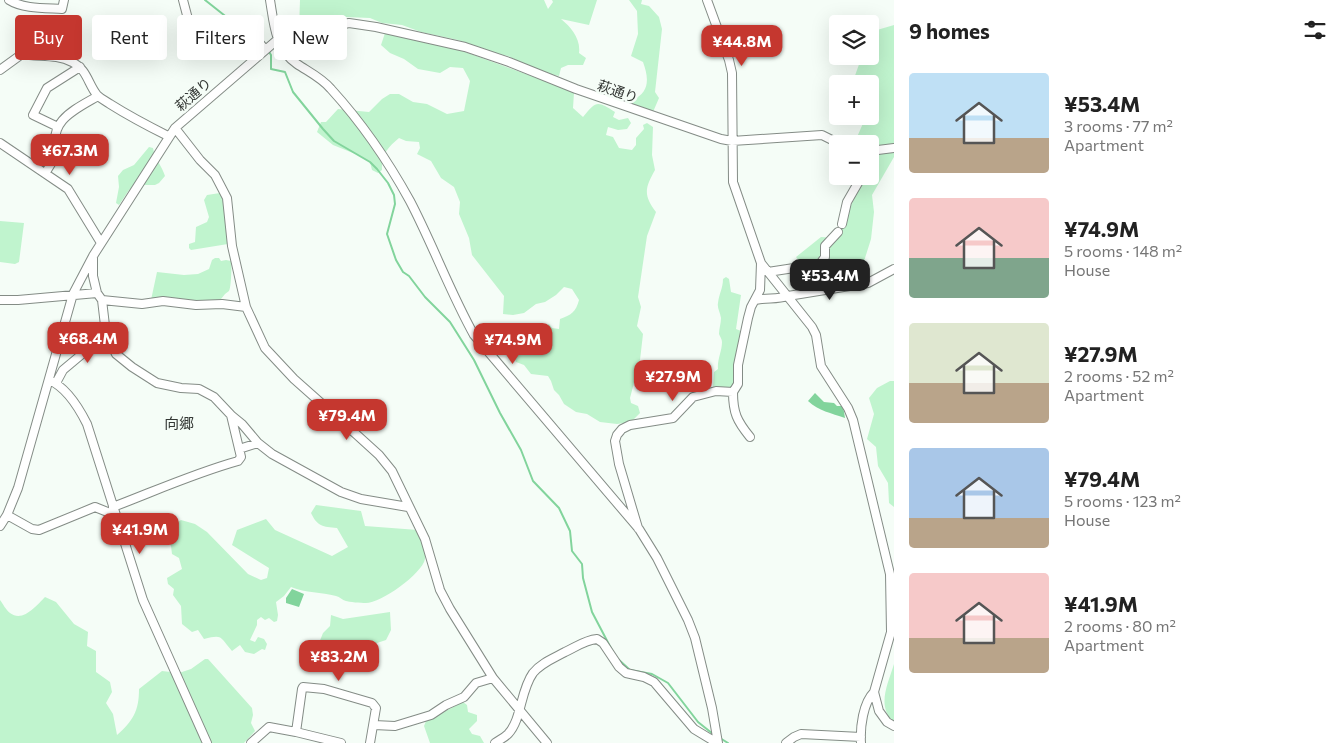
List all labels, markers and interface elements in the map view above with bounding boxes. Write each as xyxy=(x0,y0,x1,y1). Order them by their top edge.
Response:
chip: Buy xyxy=(15,15,82,60)
chip: Rent xyxy=(92,15,167,60)
chip: Filters xyxy=(177,15,264,60)
chip: New xyxy=(274,15,347,60)
map controls xyxy=(829,15,879,185)
button: layers xyxy=(829,15,879,65)
icon: filters xyxy=(1301,16,1329,44)
text: 9 homes xyxy=(909,18,990,43)
pin: ¥44.8M xyxy=(701,24,783,67)
text: ¥44.8M xyxy=(712,31,772,50)
street label: 萩通り xyxy=(172,74,214,114)
button: + xyxy=(829,75,879,125)
street label: 萩通り xyxy=(595,76,641,106)
text: ¥53.4M xyxy=(1064,91,1140,116)
icon: home xyxy=(949,93,1009,153)
text: 3 rooms · 77 m² xyxy=(1064,116,1173,135)
pin: ¥67.3M xyxy=(29,134,111,176)
button: − xyxy=(829,135,879,185)
text: Apartment xyxy=(1064,135,1144,154)
text: ¥67.3M xyxy=(42,140,98,159)
text: ¥74.9M xyxy=(1064,216,1139,241)
icon: home xyxy=(949,218,1009,278)
text: 5 rooms · 148 m² xyxy=(1064,241,1182,260)
pin: ¥53.4M xyxy=(789,258,871,301)
text: House xyxy=(1064,260,1110,279)
text: ¥53.4M xyxy=(801,265,859,284)
pin: ¥68.4M xyxy=(47,322,129,364)
pin: ¥74.9M xyxy=(472,322,554,365)
text: ¥68.4M xyxy=(58,328,118,347)
text: ¥74.9M xyxy=(484,329,542,348)
text: ¥27.9M xyxy=(1064,341,1138,366)
icon: home xyxy=(949,343,1009,403)
pin: ¥27.9M xyxy=(632,360,714,402)
text: ¥27.9M xyxy=(645,366,701,385)
text: 2 rooms · 52 m² xyxy=(1064,366,1174,385)
text: Apartment xyxy=(1064,385,1144,404)
pin: ¥79.4M xyxy=(306,398,388,441)
text: ¥79.4M xyxy=(318,405,376,424)
district label: 向郷 xyxy=(164,414,194,432)
text: ¥79.4M xyxy=(1064,466,1140,491)
icon: home xyxy=(949,468,1009,528)
text: 5 rooms · 123 m² xyxy=(1064,491,1181,510)
text: House xyxy=(1064,510,1110,529)
pin: ¥41.9M xyxy=(99,512,181,555)
text: ¥41.9M xyxy=(112,519,168,538)
text: ¥41.9M xyxy=(1064,591,1138,616)
icon: home xyxy=(949,593,1009,653)
text: 2 rooms · 80 m² xyxy=(1064,616,1176,635)
text: Apartment xyxy=(1064,635,1144,654)
pin: ¥83.2M xyxy=(298,640,380,682)
text: ¥83.2M xyxy=(310,646,368,665)

